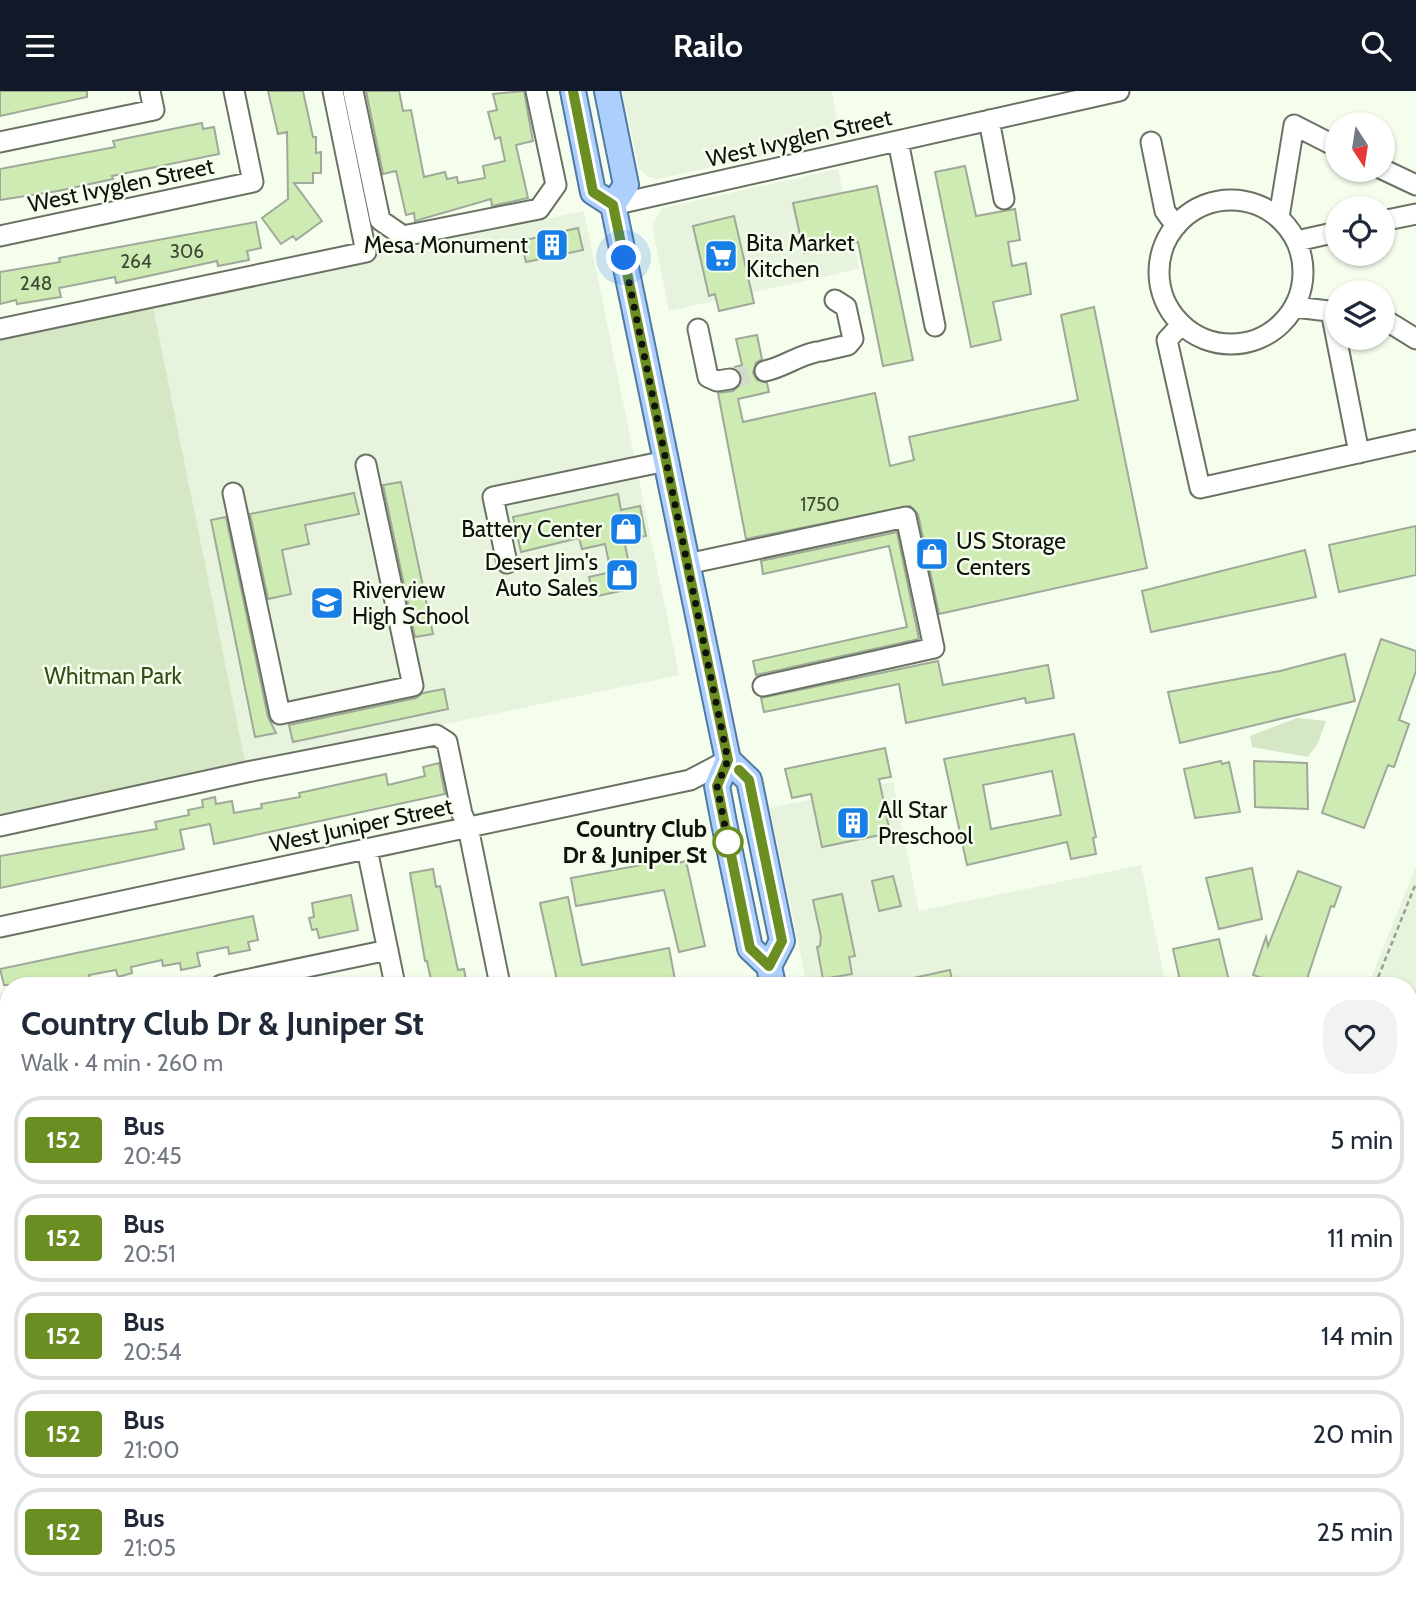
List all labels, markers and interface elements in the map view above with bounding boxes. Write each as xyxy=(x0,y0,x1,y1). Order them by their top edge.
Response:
text: Railo xyxy=(673,26,743,65)
icon: menu xyxy=(21,27,59,65)
icon: search xyxy=(1357,27,1395,65)
street label: West Ivyglen Street xyxy=(704,103,895,173)
north arrow xyxy=(1325,112,1395,182)
map controls xyxy=(1325,112,1395,350)
street label: West Ivyglen Street xyxy=(26,152,217,218)
button: locate xyxy=(1325,196,1395,266)
building icon: Mesa Monument xyxy=(533,226,571,264)
place label: Bita Market Kitchen xyxy=(746,229,855,283)
place label: Mesa Monument xyxy=(364,231,528,259)
supermarket icon: Bita Market Kitchen xyxy=(702,237,740,275)
house number: 306 xyxy=(170,240,204,263)
your location xyxy=(606,240,641,275)
house number: 264 xyxy=(120,250,152,273)
house number: 248 xyxy=(20,272,52,295)
button: layers xyxy=(1325,280,1395,350)
house number: 1750 xyxy=(800,493,840,516)
shop icon: Battery Center xyxy=(607,510,645,548)
place label: Battery Center xyxy=(461,515,603,543)
place label: US Storage Centers xyxy=(956,527,1066,581)
shop icon: US Storage Centers xyxy=(913,535,951,573)
place label: Desert Jim's Auto Sales xyxy=(485,548,598,602)
shop icon: Desert Jim's Auto Sales xyxy=(603,556,641,594)
place label: Riverview High School xyxy=(352,576,470,630)
school or university icon: Riverview High School xyxy=(308,584,346,622)
park label: Whitman Park xyxy=(44,662,182,690)
street label: West Juniper Street xyxy=(267,792,455,858)
place label: All Star Preschool xyxy=(878,796,973,850)
building icon: All Star Preschool xyxy=(834,804,872,842)
place label: Country Club Dr & Juniper St xyxy=(562,815,707,869)
marker: Country Club Dr & Juniper St xyxy=(713,827,743,857)
button: heart xyxy=(1323,1000,1397,1074)
text: Country Club Dr & Juniper St xyxy=(21,1003,424,1043)
text: Walk · 4 min · 260 m xyxy=(21,1049,223,1077)
text: Bus xyxy=(123,1110,164,1142)
text: 5 min xyxy=(1330,1124,1393,1156)
text: 152 xyxy=(46,1125,81,1154)
text: 20:45 xyxy=(123,1142,182,1170)
text: Bus xyxy=(123,1208,164,1240)
text: 11 min xyxy=(1327,1222,1393,1254)
text: 152 xyxy=(46,1223,81,1252)
text: 20:51 xyxy=(123,1240,176,1268)
text: Bus xyxy=(123,1306,164,1338)
text: 14 min xyxy=(1321,1320,1393,1352)
text: 152 xyxy=(46,1321,81,1350)
text: 20:54 xyxy=(123,1338,182,1366)
text: Bus xyxy=(123,1404,164,1436)
text: 20 min xyxy=(1313,1418,1393,1450)
text: 152 xyxy=(46,1419,81,1448)
text: 21:00 xyxy=(123,1436,179,1464)
text: Bus xyxy=(123,1502,164,1534)
text: 25 min xyxy=(1317,1516,1393,1548)
text: 152 xyxy=(46,1517,81,1546)
text: 21:05 xyxy=(123,1534,176,1562)

